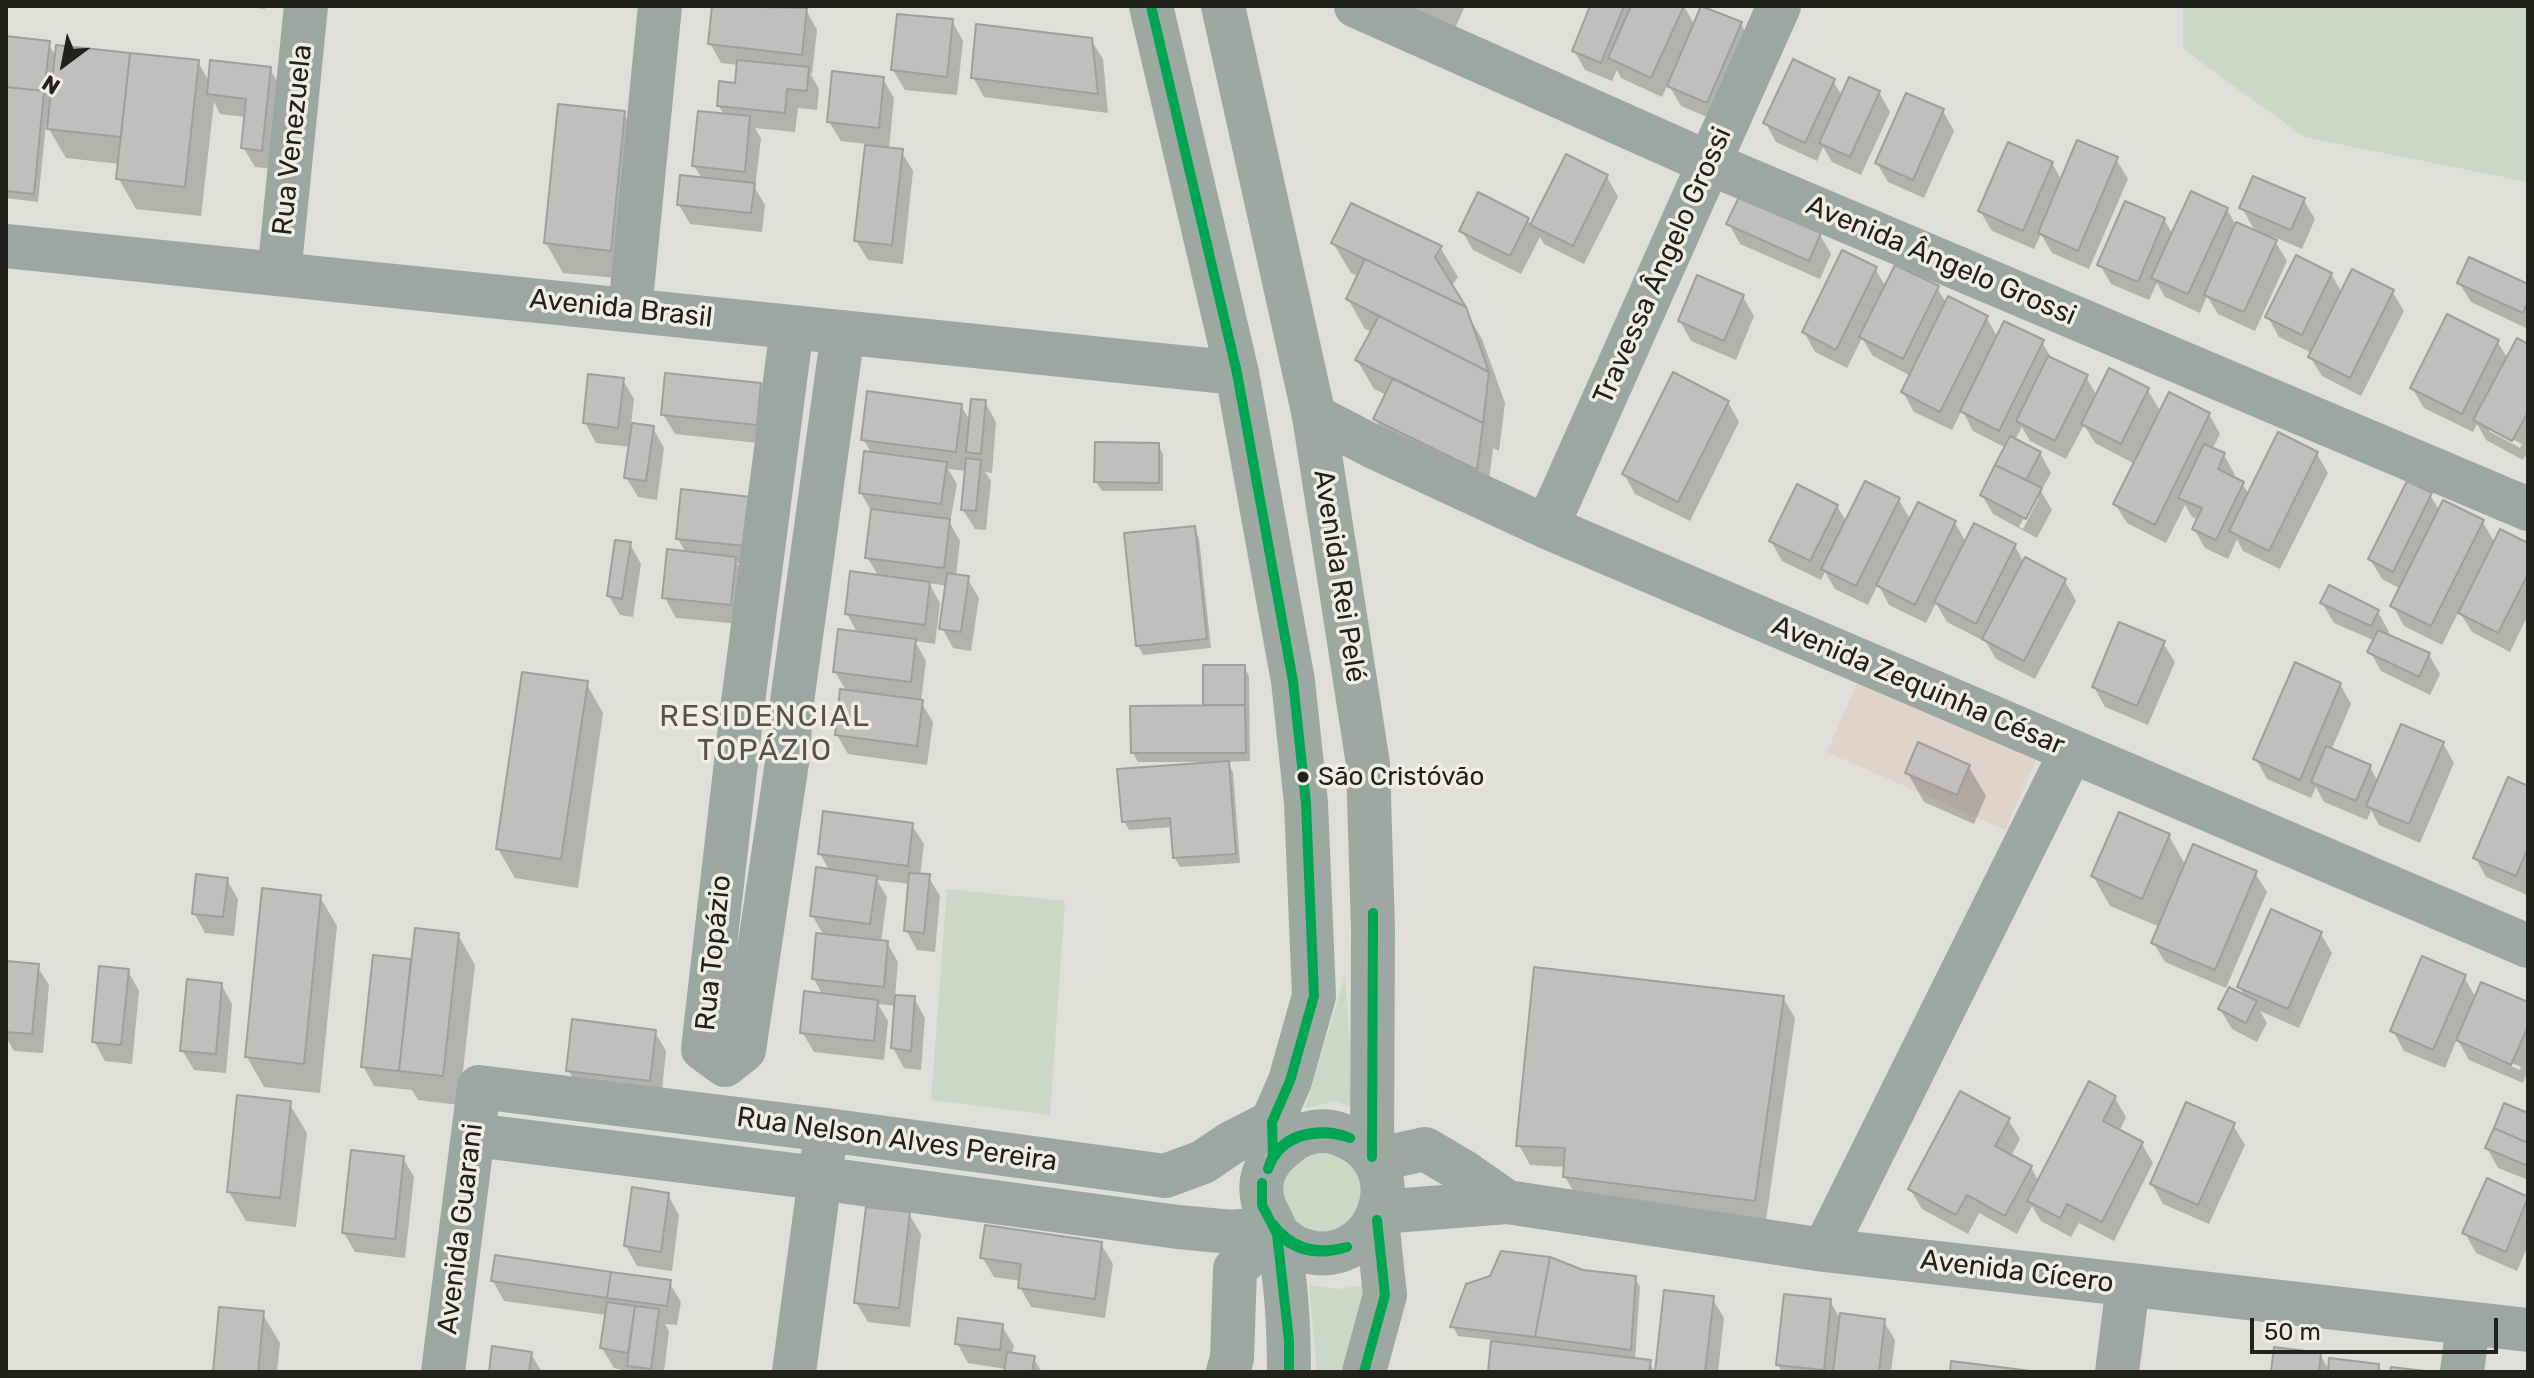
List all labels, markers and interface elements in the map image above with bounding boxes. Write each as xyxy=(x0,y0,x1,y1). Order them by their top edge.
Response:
north arrow xyxy=(24,24,104,104)
street label: Rua Venezuela xyxy=(266,43,320,237)
text: N xyxy=(37,69,65,100)
street label: Travessa Ângelo Grossi xyxy=(1587,122,1739,410)
street label: Avenida Ângelo Grossi xyxy=(1801,189,2081,333)
street label: Avenida Brasil xyxy=(528,283,714,335)
street label: Avenida Rei Pelé xyxy=(1306,467,1372,685)
street label: Avenida Zequinha César xyxy=(1767,609,2069,763)
district label: RESIDENCIAL TOPÁZIO xyxy=(659,699,871,770)
place label: São Cristóvão xyxy=(1318,761,1484,793)
marker: São Cristóvão xyxy=(1295,769,1311,785)
street label: Rua Topázio xyxy=(689,873,739,1033)
street label: Rua Nelson Alves Pereira xyxy=(735,1101,1059,1179)
street label: Avenida Guarani xyxy=(431,1122,491,1336)
street label: Avenida Cícero xyxy=(1919,1243,2115,1301)
scale bar xyxy=(2254,1302,2502,1352)
text: 50 m xyxy=(2264,1318,2321,1346)

